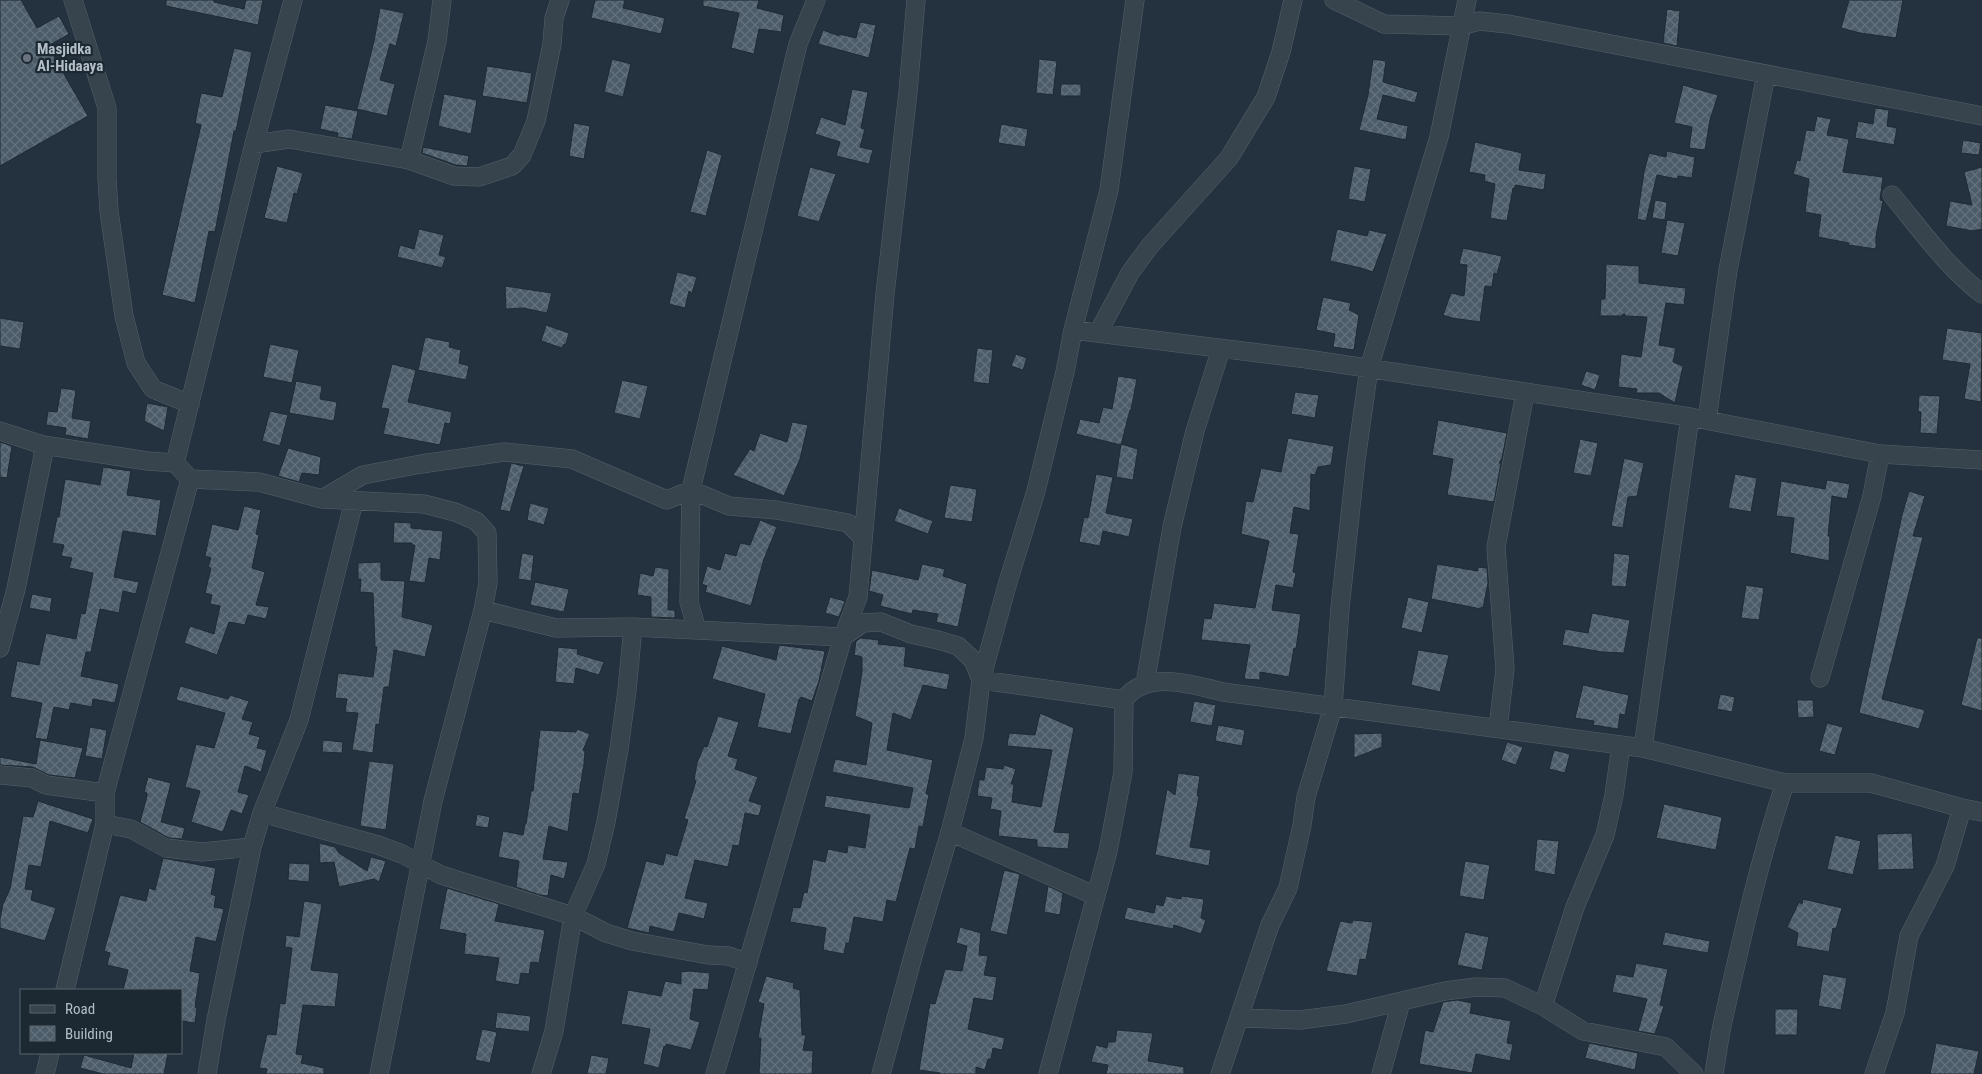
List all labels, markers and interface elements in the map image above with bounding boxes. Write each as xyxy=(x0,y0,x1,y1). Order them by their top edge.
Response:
place label: Masjidka Al-Hidaaya xyxy=(37,40,103,75)
marker: Masjidka Al-Hidaaya xyxy=(21,52,33,64)
legend xyxy=(20,989,182,1054)
text: Road xyxy=(65,1000,95,1018)
text: Building xyxy=(65,1025,113,1043)

